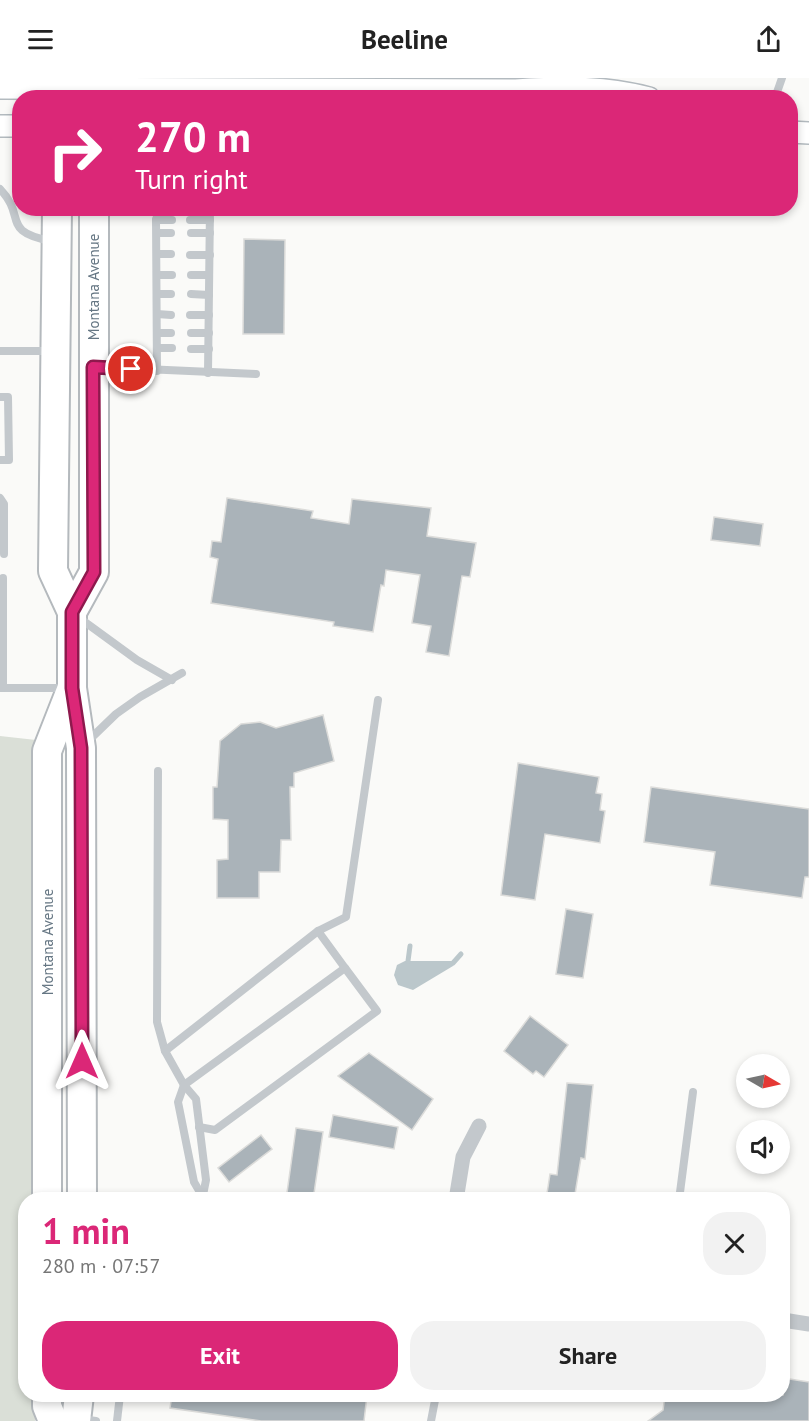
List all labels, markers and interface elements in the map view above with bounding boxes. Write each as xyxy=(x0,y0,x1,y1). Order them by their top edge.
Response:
text: Beeline xyxy=(361,22,448,56)
icon: menu xyxy=(24,23,57,56)
icon: share xyxy=(752,23,785,56)
text: 270 m xyxy=(135,109,251,164)
icon: right xyxy=(36,114,114,192)
text: Turn right xyxy=(135,162,248,196)
street label: Montana Avenue xyxy=(84,234,103,340)
pin xyxy=(105,343,156,394)
icon: arrive xyxy=(114,352,147,385)
street label: Montana Avenue xyxy=(38,889,57,995)
position arrow xyxy=(50,1029,114,1093)
north arrow xyxy=(736,1054,790,1108)
map controls xyxy=(736,1054,790,1174)
button: sound xyxy=(736,1120,790,1174)
text: 1 min xyxy=(42,1207,130,1254)
button: close xyxy=(703,1212,766,1275)
text: 280 m · 07:57 xyxy=(42,1253,160,1279)
button: Exit xyxy=(42,1321,398,1390)
button: Share xyxy=(410,1321,766,1390)

